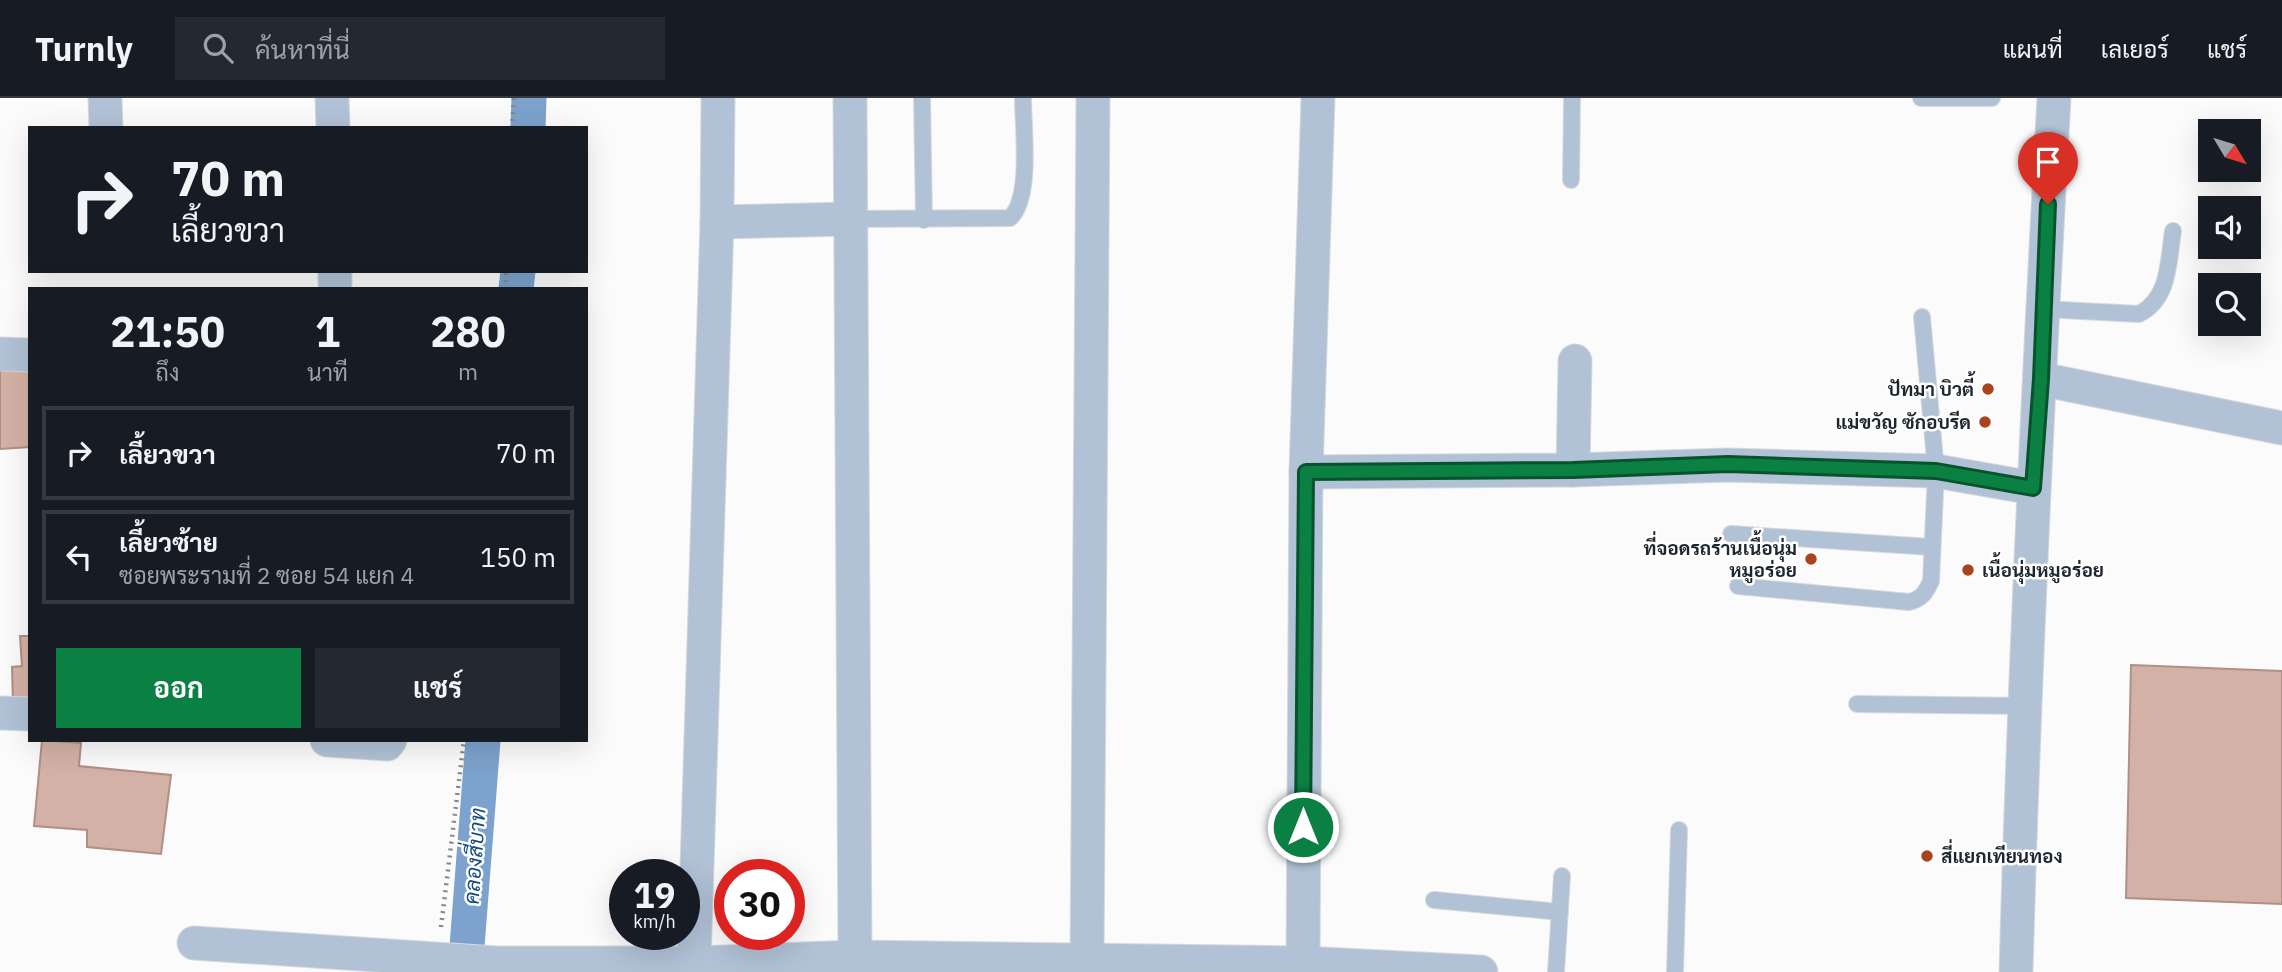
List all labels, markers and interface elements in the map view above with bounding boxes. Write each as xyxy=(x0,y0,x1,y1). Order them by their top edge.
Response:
search box xyxy=(175,17,665,80)
text: Turnly xyxy=(35,27,133,70)
icon: search xyxy=(199,29,237,67)
text: ค้นหาที่นี่ xyxy=(255,32,350,66)
text: แผนที่ xyxy=(2003,33,2063,65)
text: เลเยอร์ xyxy=(2101,33,2169,65)
text: แชร์ xyxy=(2207,33,2247,65)
north arrow xyxy=(2198,119,2261,182)
map controls xyxy=(2198,119,2261,336)
pin xyxy=(2018,132,2078,204)
icon: arrive xyxy=(2029,143,2067,181)
text: 70 m xyxy=(171,146,285,209)
icon: right xyxy=(56,154,147,245)
button: sound xyxy=(2198,196,2261,259)
text: เลี้ยวขวา xyxy=(171,209,285,251)
button: search xyxy=(2198,273,2261,336)
text: 21:50 xyxy=(110,304,225,359)
text: 1 xyxy=(315,304,340,359)
text: 280 xyxy=(430,304,506,359)
text: m xyxy=(458,356,478,386)
text: ถึง xyxy=(156,357,179,387)
text: นาที xyxy=(307,357,348,387)
place label: ปัทมา บิวตี้ xyxy=(1888,371,1976,401)
marker: ปัทมา บิวตี้ xyxy=(1980,381,1996,397)
place label: แม่ขวัญ ซักอบรีด xyxy=(1836,410,1971,434)
marker: แม่ขวัญ ซักอบรีด xyxy=(1977,414,1993,430)
icon: right xyxy=(60,434,98,472)
text: 70 m xyxy=(496,436,556,470)
text: เลี้ยวขวา xyxy=(119,437,216,471)
text: เลี้ยวซ้าย xyxy=(119,525,218,559)
place label: ที่จอดรถร้านเนื้อนุ่ม หมูอร่อย xyxy=(1644,530,1797,584)
icon: left xyxy=(60,538,98,576)
text: 150 m xyxy=(480,540,556,574)
marker: ที่จอดรถร้านเนื้อนุ่ม หมูอร่อย xyxy=(1803,551,1819,567)
place label: เนื้อนุ่มหมูอร่อย xyxy=(1982,552,2104,585)
text: ซอยพระรามที่ 2 ซอย 54 แยก 4 xyxy=(119,560,414,590)
marker: เนื้อนุ่มหมูอร่อย xyxy=(1960,562,1976,578)
button: ออก xyxy=(56,648,301,728)
button: แชร์ xyxy=(315,648,560,728)
position arrow xyxy=(1266,790,1340,864)
water label: คลองสี่บาท xyxy=(452,806,491,905)
place label: สี่แยกเทียนทอง xyxy=(1941,839,2063,868)
marker: สี่แยกเทียนทอง xyxy=(1919,848,1935,864)
speed limit sign: 30 xyxy=(714,859,805,950)
text: 19 xyxy=(633,872,676,918)
text: km/h xyxy=(633,910,676,933)

